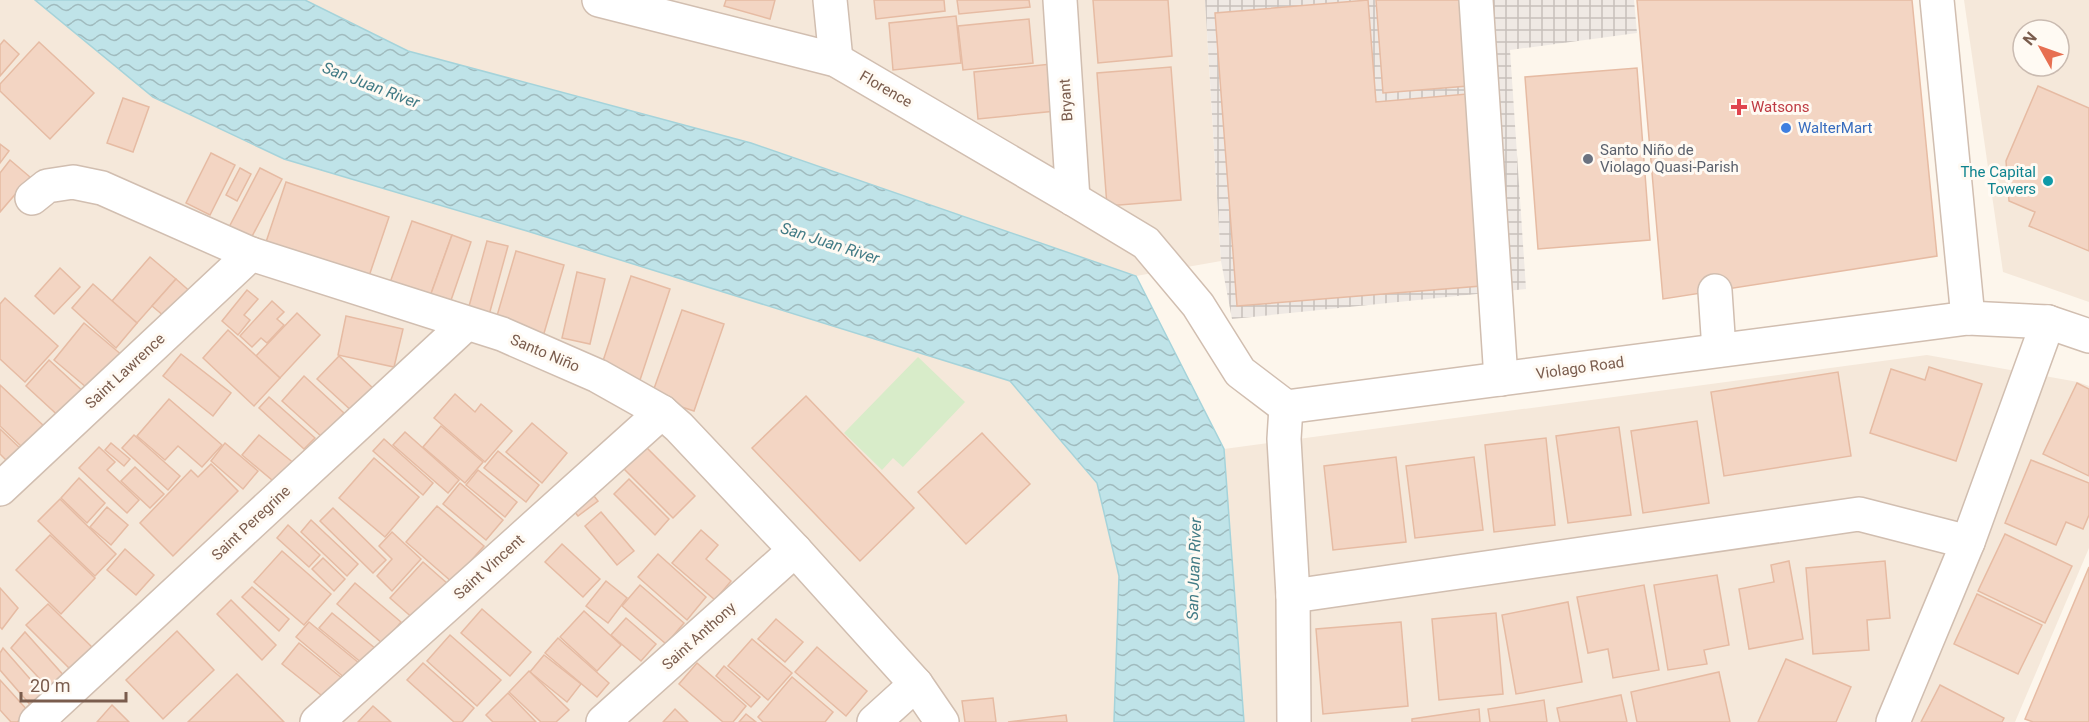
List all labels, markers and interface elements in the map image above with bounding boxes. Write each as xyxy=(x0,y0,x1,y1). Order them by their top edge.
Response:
north arrow xyxy=(2011,18,2071,78)
text: N xyxy=(2019,28,2041,49)
water label: San Juan River xyxy=(320,58,423,112)
street label: Florence xyxy=(857,67,915,111)
street label: Bryant xyxy=(1056,78,1076,122)
place label: Watsons xyxy=(1751,98,1809,116)
marker: Watsons xyxy=(1732,100,1746,114)
place label: WalterMart xyxy=(1798,119,1873,137)
marker: WalterMart xyxy=(1779,121,1793,135)
place label: Santo Niño de Violago Quasi-Parish xyxy=(1600,141,1739,176)
marker: Santo Niño de Violago Quasi-Parish xyxy=(1581,152,1595,166)
place label: The Capital Towers xyxy=(1960,163,2036,198)
marker: The Capital Towers xyxy=(2041,174,2055,188)
water label: San Juan River xyxy=(778,218,882,268)
street label: Saint Lawrence xyxy=(82,330,169,412)
street label: Santo Niño xyxy=(508,330,582,376)
street label: Violago Road xyxy=(1535,353,1625,383)
street label: Saint Peregrine xyxy=(208,482,294,564)
water label: San Juan River xyxy=(1183,517,1205,621)
street label: Saint Vincent xyxy=(450,531,528,603)
street label: Saint Anthony xyxy=(658,598,740,674)
scale bar xyxy=(21,665,126,703)
text: 20 m xyxy=(30,675,70,696)

